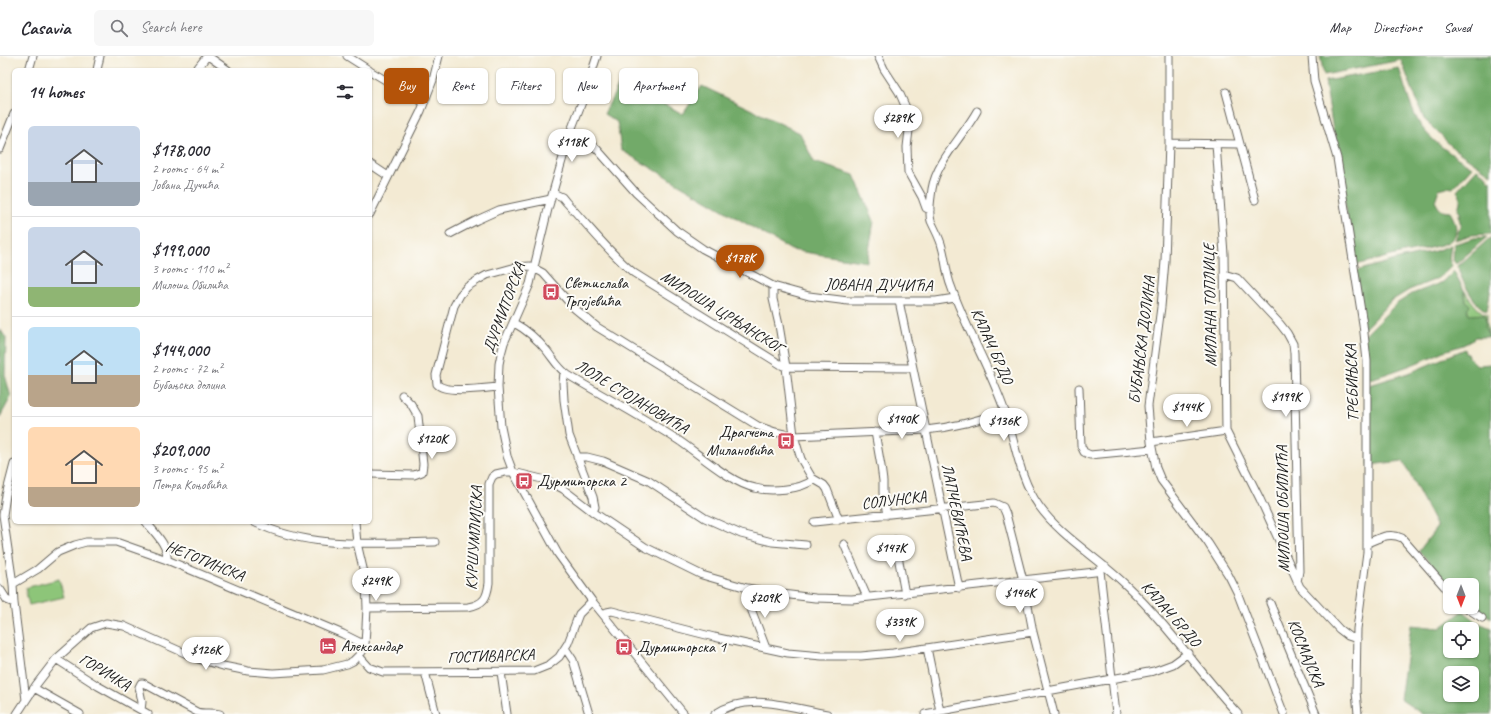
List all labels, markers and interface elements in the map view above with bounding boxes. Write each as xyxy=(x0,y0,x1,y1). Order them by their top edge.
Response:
search box xyxy=(94,10,374,46)
text: Casavia xyxy=(20,16,70,40)
icon: search xyxy=(108,17,130,39)
text: Search here xyxy=(140,18,202,37)
text: Map xyxy=(1330,19,1351,36)
text: Directions xyxy=(1373,19,1422,36)
text: Saved xyxy=(1444,19,1471,36)
chip: Buy xyxy=(384,68,429,104)
chip: Rent xyxy=(437,68,488,104)
chip: Filters xyxy=(496,68,555,104)
chip: New xyxy=(563,68,611,104)
chip: Apartment xyxy=(619,68,698,104)
icon: filters xyxy=(334,81,356,103)
text: 14 homes xyxy=(28,82,84,103)
pin: $289K xyxy=(870,105,926,139)
text: $289K xyxy=(883,110,913,126)
pin: $118K xyxy=(544,129,600,163)
text: $118K xyxy=(557,134,587,150)
text: $178,000 xyxy=(152,140,209,161)
icon: home xyxy=(60,142,108,190)
text: 2 rooms · 64 m² xyxy=(152,161,222,177)
text: Јована Дучића xyxy=(152,177,218,193)
text: $199,000 xyxy=(152,240,209,261)
street label: МИЛАНА ТОПЛИЦЕ xyxy=(1199,241,1221,367)
icon: home xyxy=(60,243,108,291)
pin: $178K xyxy=(712,245,768,279)
text: $178K xyxy=(725,250,755,266)
street label: ДУРМИТОРСКА xyxy=(478,259,530,356)
text: 3 rooms · 110 m² xyxy=(152,261,228,277)
street label: МИЛОША ЦРЊАНСКОГ xyxy=(657,266,790,360)
place label: Светислава Тргојевића xyxy=(564,273,629,311)
street label: ЈОВАНА ДУЧИЋА xyxy=(824,274,934,296)
street label: БУБАЊСКА ДОЛИНА xyxy=(1124,274,1160,405)
text: Милоша Обилића xyxy=(152,277,228,293)
bus stop icon: Светислава Тргојевића xyxy=(541,282,561,302)
street label: КАЛАЧ БРДО xyxy=(966,305,1018,389)
text: $144,000 xyxy=(152,340,209,361)
icon: home xyxy=(60,343,108,391)
street label: ТРЕБИЊСКА xyxy=(1341,343,1363,422)
street label: ЛОЛЕ СТОЈАНОВИЋА xyxy=(572,355,693,439)
text: 2 rooms · 72 m² xyxy=(152,361,222,377)
text: Бубањска долина xyxy=(152,377,225,393)
pin: $199K xyxy=(1258,384,1314,418)
text: $199K xyxy=(1271,389,1301,405)
pin: $144K xyxy=(1159,394,1215,428)
text: $144K xyxy=(1172,399,1202,415)
pin: $140K xyxy=(874,406,930,440)
pin: $136K xyxy=(976,408,1032,442)
text: $140K xyxy=(887,411,917,427)
text: $136K xyxy=(989,413,1019,429)
place label: Драгчета Милановића xyxy=(706,422,774,460)
pin: $120K xyxy=(404,426,460,460)
text: $120K xyxy=(417,431,447,447)
bus stop icon: Драгчета Милановића xyxy=(776,431,796,451)
text: $209,000 xyxy=(152,440,209,461)
icon: home xyxy=(60,443,108,491)
street label: МИЛОША ОБИЛИЋА xyxy=(1272,444,1294,573)
text: 3 rooms · 95 m² xyxy=(152,461,222,477)
street label: ЛАПЧЕВИЋЕВА xyxy=(937,462,977,563)
bus stop icon: Дурмиторска 2 xyxy=(514,471,534,491)
place label: Дурмиторска 2 xyxy=(537,471,628,491)
text: Петра Коњовића xyxy=(152,477,227,493)
street label: КУРШУМЛИЈСКА xyxy=(461,485,487,590)
street label: СОЛУНСКА xyxy=(860,486,929,514)
pin: $147K xyxy=(863,535,919,569)
street label: НЕГОТИНСКА xyxy=(163,536,248,586)
text: $147K xyxy=(876,540,906,556)
pin: $249K xyxy=(348,568,404,602)
text: $249K xyxy=(361,573,391,589)
street label: КАЛАЧ БРДО xyxy=(1137,577,1206,653)
north arrow xyxy=(1443,578,1479,614)
map controls xyxy=(1443,578,1479,702)
pin: $146K xyxy=(992,580,1048,614)
pin: $209K xyxy=(737,585,793,619)
text: $146K xyxy=(1005,585,1035,601)
text: $209K xyxy=(750,590,780,606)
pin: $339K xyxy=(872,609,928,643)
text: $339K xyxy=(885,614,915,630)
street label: КОСМАЈСКА xyxy=(1283,616,1329,691)
button: locate xyxy=(1443,622,1479,658)
hotel icon: Александар xyxy=(318,636,338,656)
place label: Александар xyxy=(341,636,403,656)
pin: $126K xyxy=(178,637,234,671)
bus stop icon: Дурмиторска 1 xyxy=(614,637,634,657)
place label: Дурмиторска 1 xyxy=(637,637,727,657)
text: $126K xyxy=(191,642,221,658)
street label: ГОСТИВАРСКА xyxy=(447,644,536,668)
street label: ГОРИЧКА xyxy=(76,649,135,696)
button: layers xyxy=(1443,666,1479,702)

